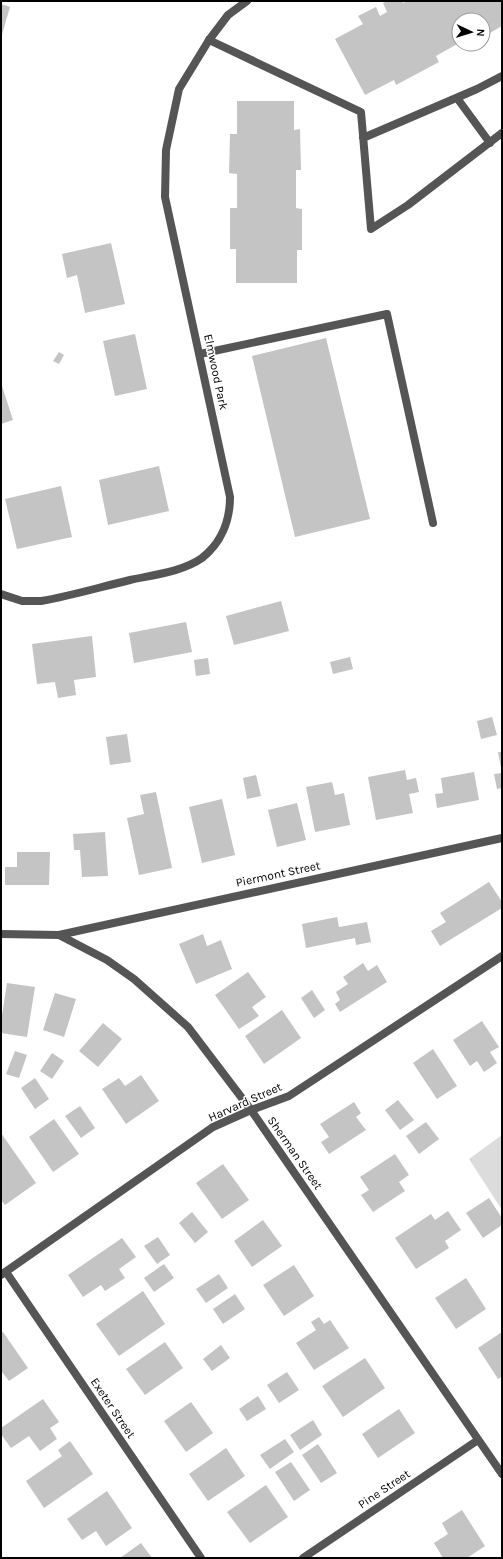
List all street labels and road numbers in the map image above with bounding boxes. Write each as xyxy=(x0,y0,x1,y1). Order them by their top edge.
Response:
street label: Elmwood Park xyxy=(201,333,231,412)
street label: Piermont Street xyxy=(234,858,322,890)
street label: Harvard Street xyxy=(206,1079,284,1124)
street label: Sherman Street xyxy=(265,1114,326,1193)
street label: Exeter Street xyxy=(88,1375,139,1441)
street label: Pine Street xyxy=(355,1466,413,1511)

